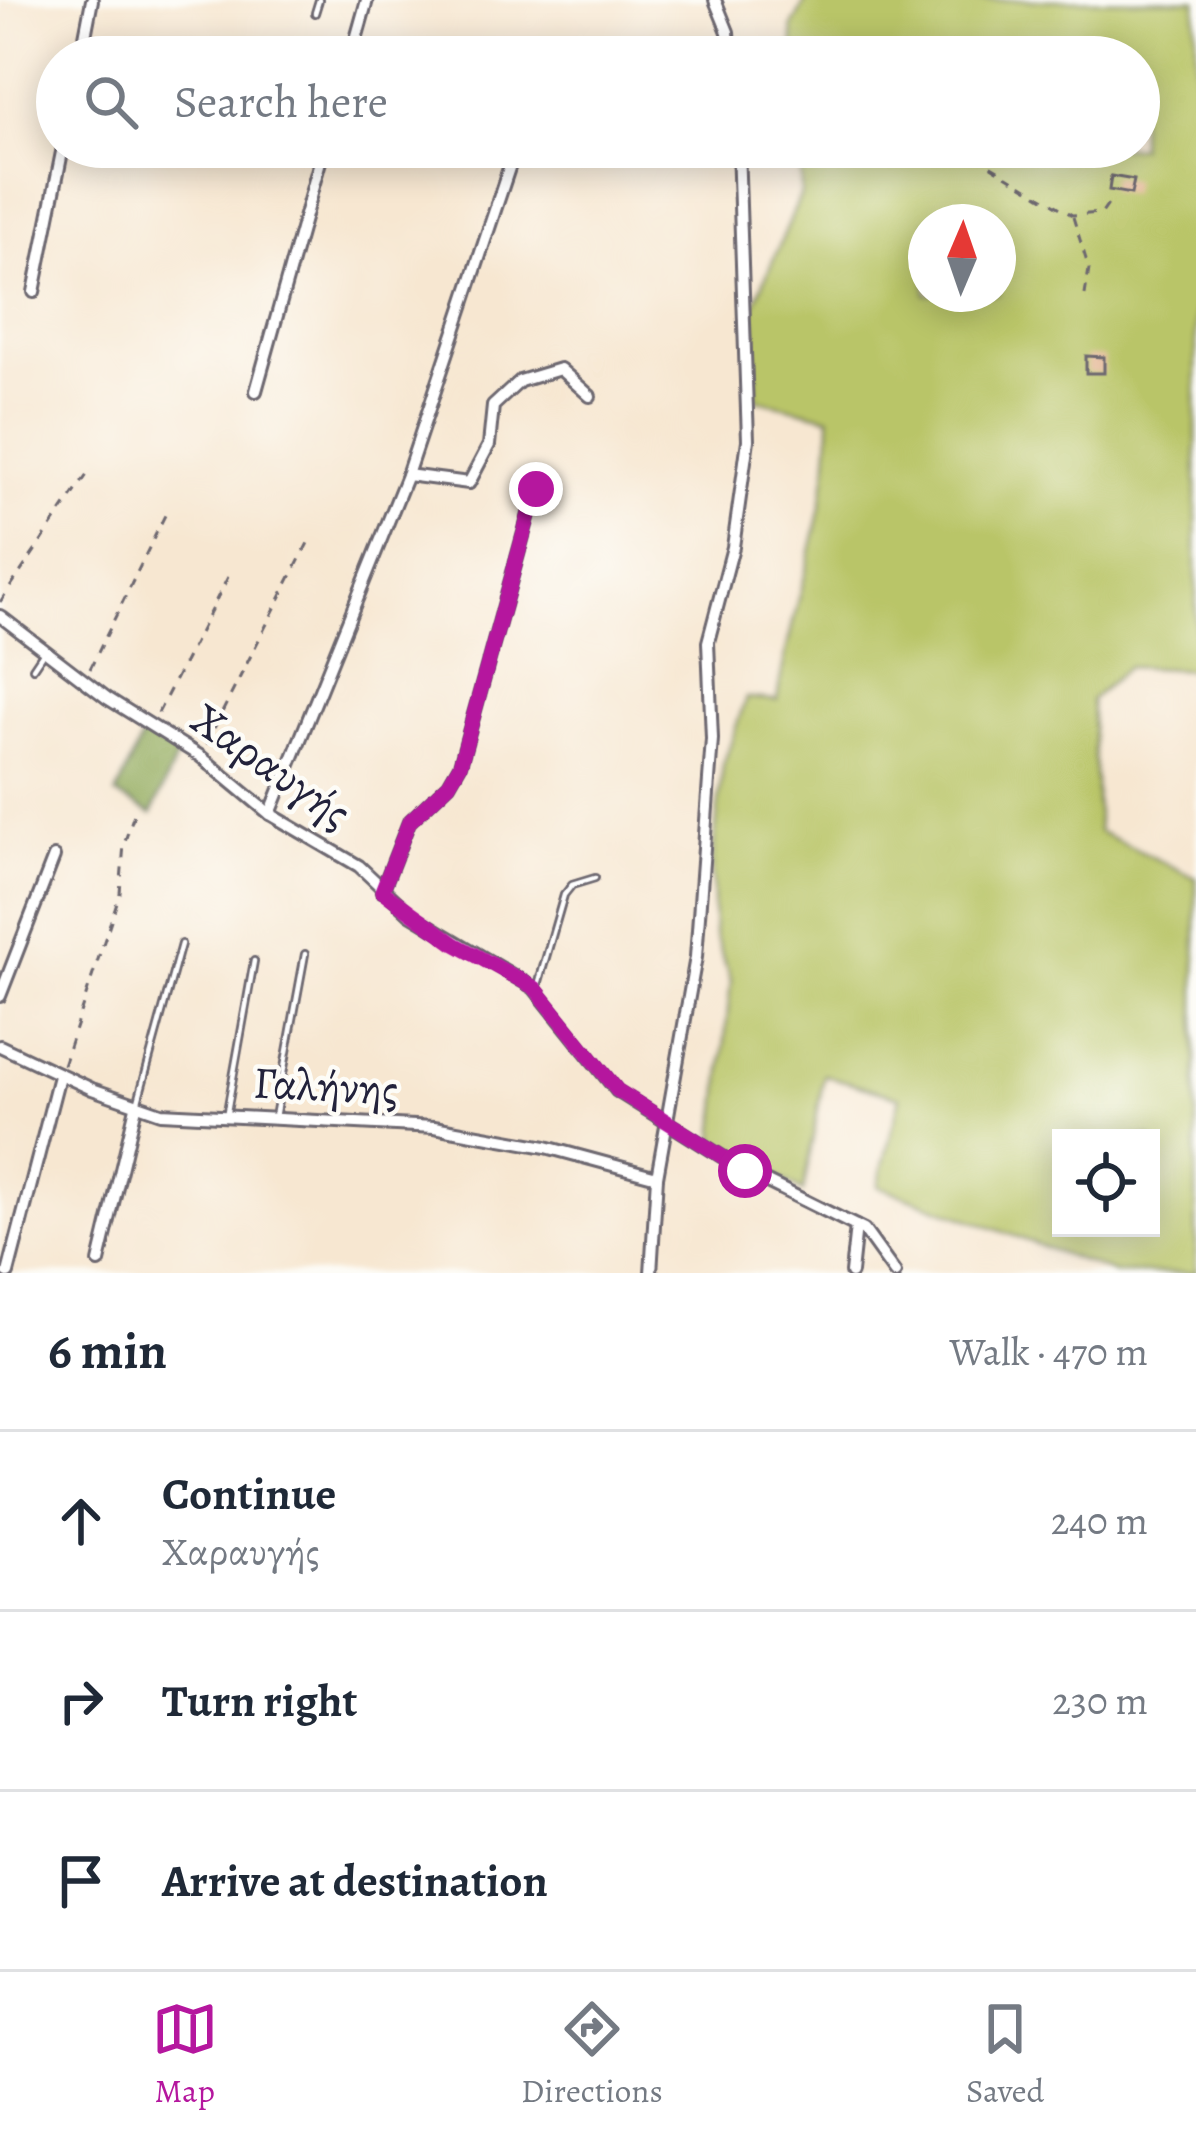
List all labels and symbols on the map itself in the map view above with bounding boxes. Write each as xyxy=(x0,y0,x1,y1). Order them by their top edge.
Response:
north arrow xyxy=(908,204,1016,312)
route end xyxy=(509,462,563,516)
street label: Χαραυγής xyxy=(179,688,364,843)
street label: Γαλήνης xyxy=(252,1051,400,1121)
route start xyxy=(718,1144,772,1198)

